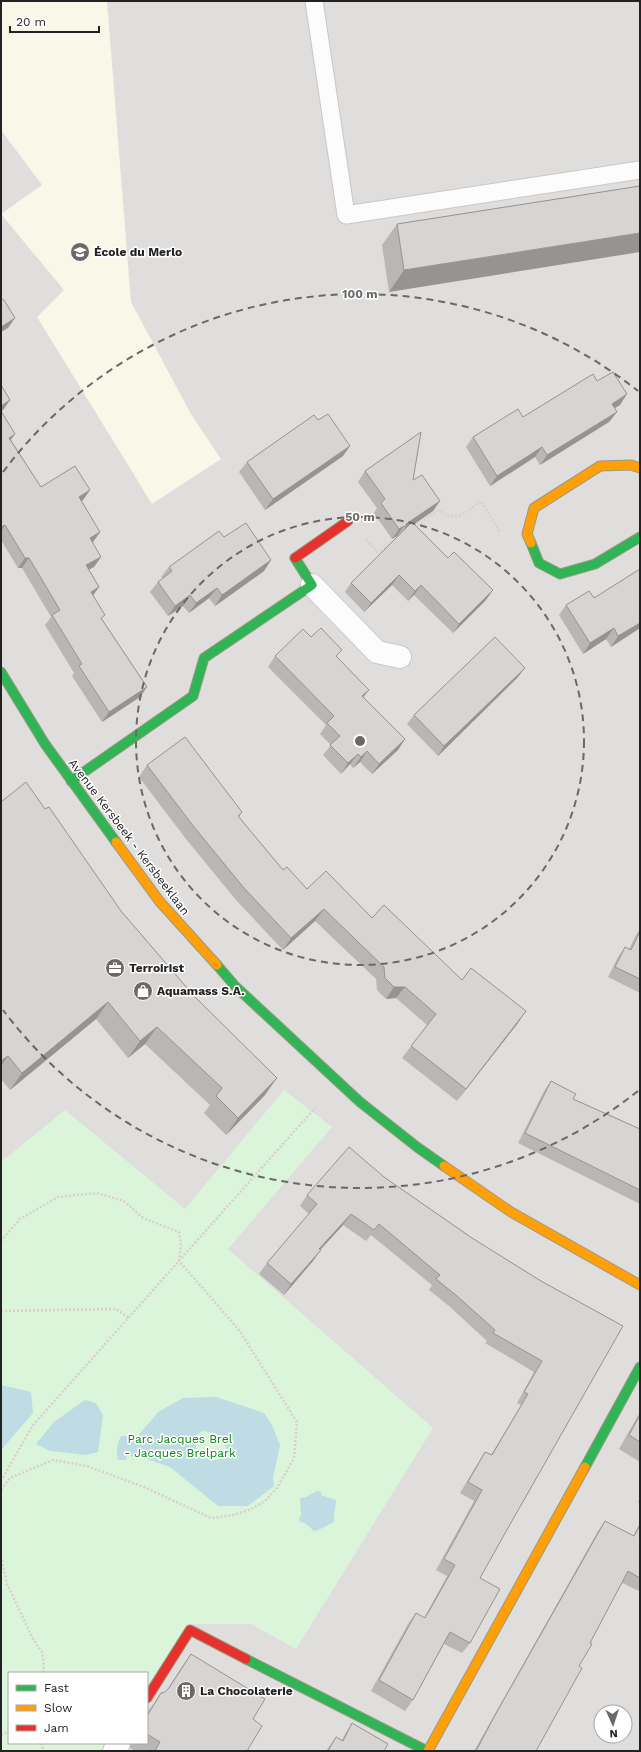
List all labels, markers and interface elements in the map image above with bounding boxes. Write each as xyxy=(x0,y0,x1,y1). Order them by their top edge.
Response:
scale bar xyxy=(10,8,99,34)
text: 20 m xyxy=(16,15,46,29)
school or university icon: École du Merlo xyxy=(69,241,91,263)
place label: École du Merlo xyxy=(94,245,182,259)
text: 100 m xyxy=(342,287,378,301)
text: 50 m xyxy=(345,510,375,524)
centre of rings xyxy=(353,734,367,748)
street label: Avenue Kersbeek - Kersbeeklaan xyxy=(66,756,192,918)
office icon: Terroirist xyxy=(104,957,126,979)
place label: Terroirist xyxy=(129,961,185,975)
shop icon: Aquamass S.A. xyxy=(132,980,154,1002)
place label: Aquamass S.A. xyxy=(157,984,245,998)
park label: Parc Jacques Brel - Jacques Brelpark xyxy=(124,1432,236,1460)
legend xyxy=(8,1672,148,1744)
building icon: La Chocolaterie xyxy=(175,1680,197,1702)
text: Fast xyxy=(44,1681,69,1695)
place label: La Chocolaterie xyxy=(200,1684,293,1698)
text: Slow xyxy=(44,1701,72,1715)
north arrow xyxy=(593,1704,633,1744)
text: Jam xyxy=(44,1721,69,1735)
text: N xyxy=(609,1727,618,1740)

